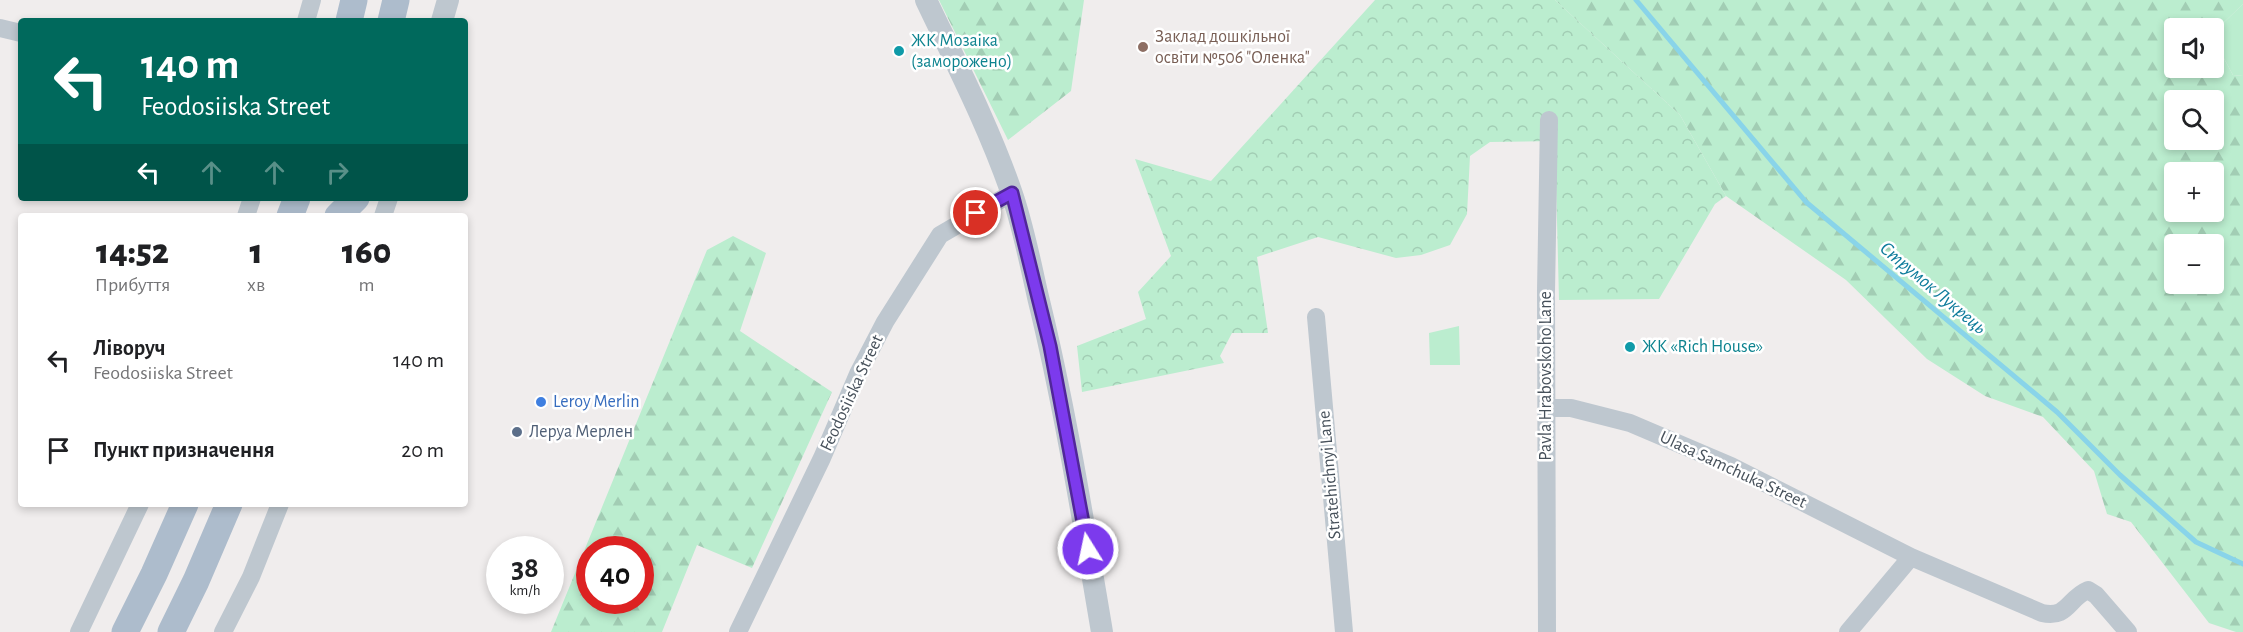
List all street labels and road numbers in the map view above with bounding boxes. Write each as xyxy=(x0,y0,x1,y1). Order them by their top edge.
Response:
street label: Pavla Hrabovskoho Lane xyxy=(1537,291,1555,461)
street label: Feodosiiska Street xyxy=(817,332,887,454)
street label: Stratehichnyi Lane xyxy=(1315,410,1345,540)
street label: Ulasa Samchuka Street xyxy=(1657,428,1809,512)

